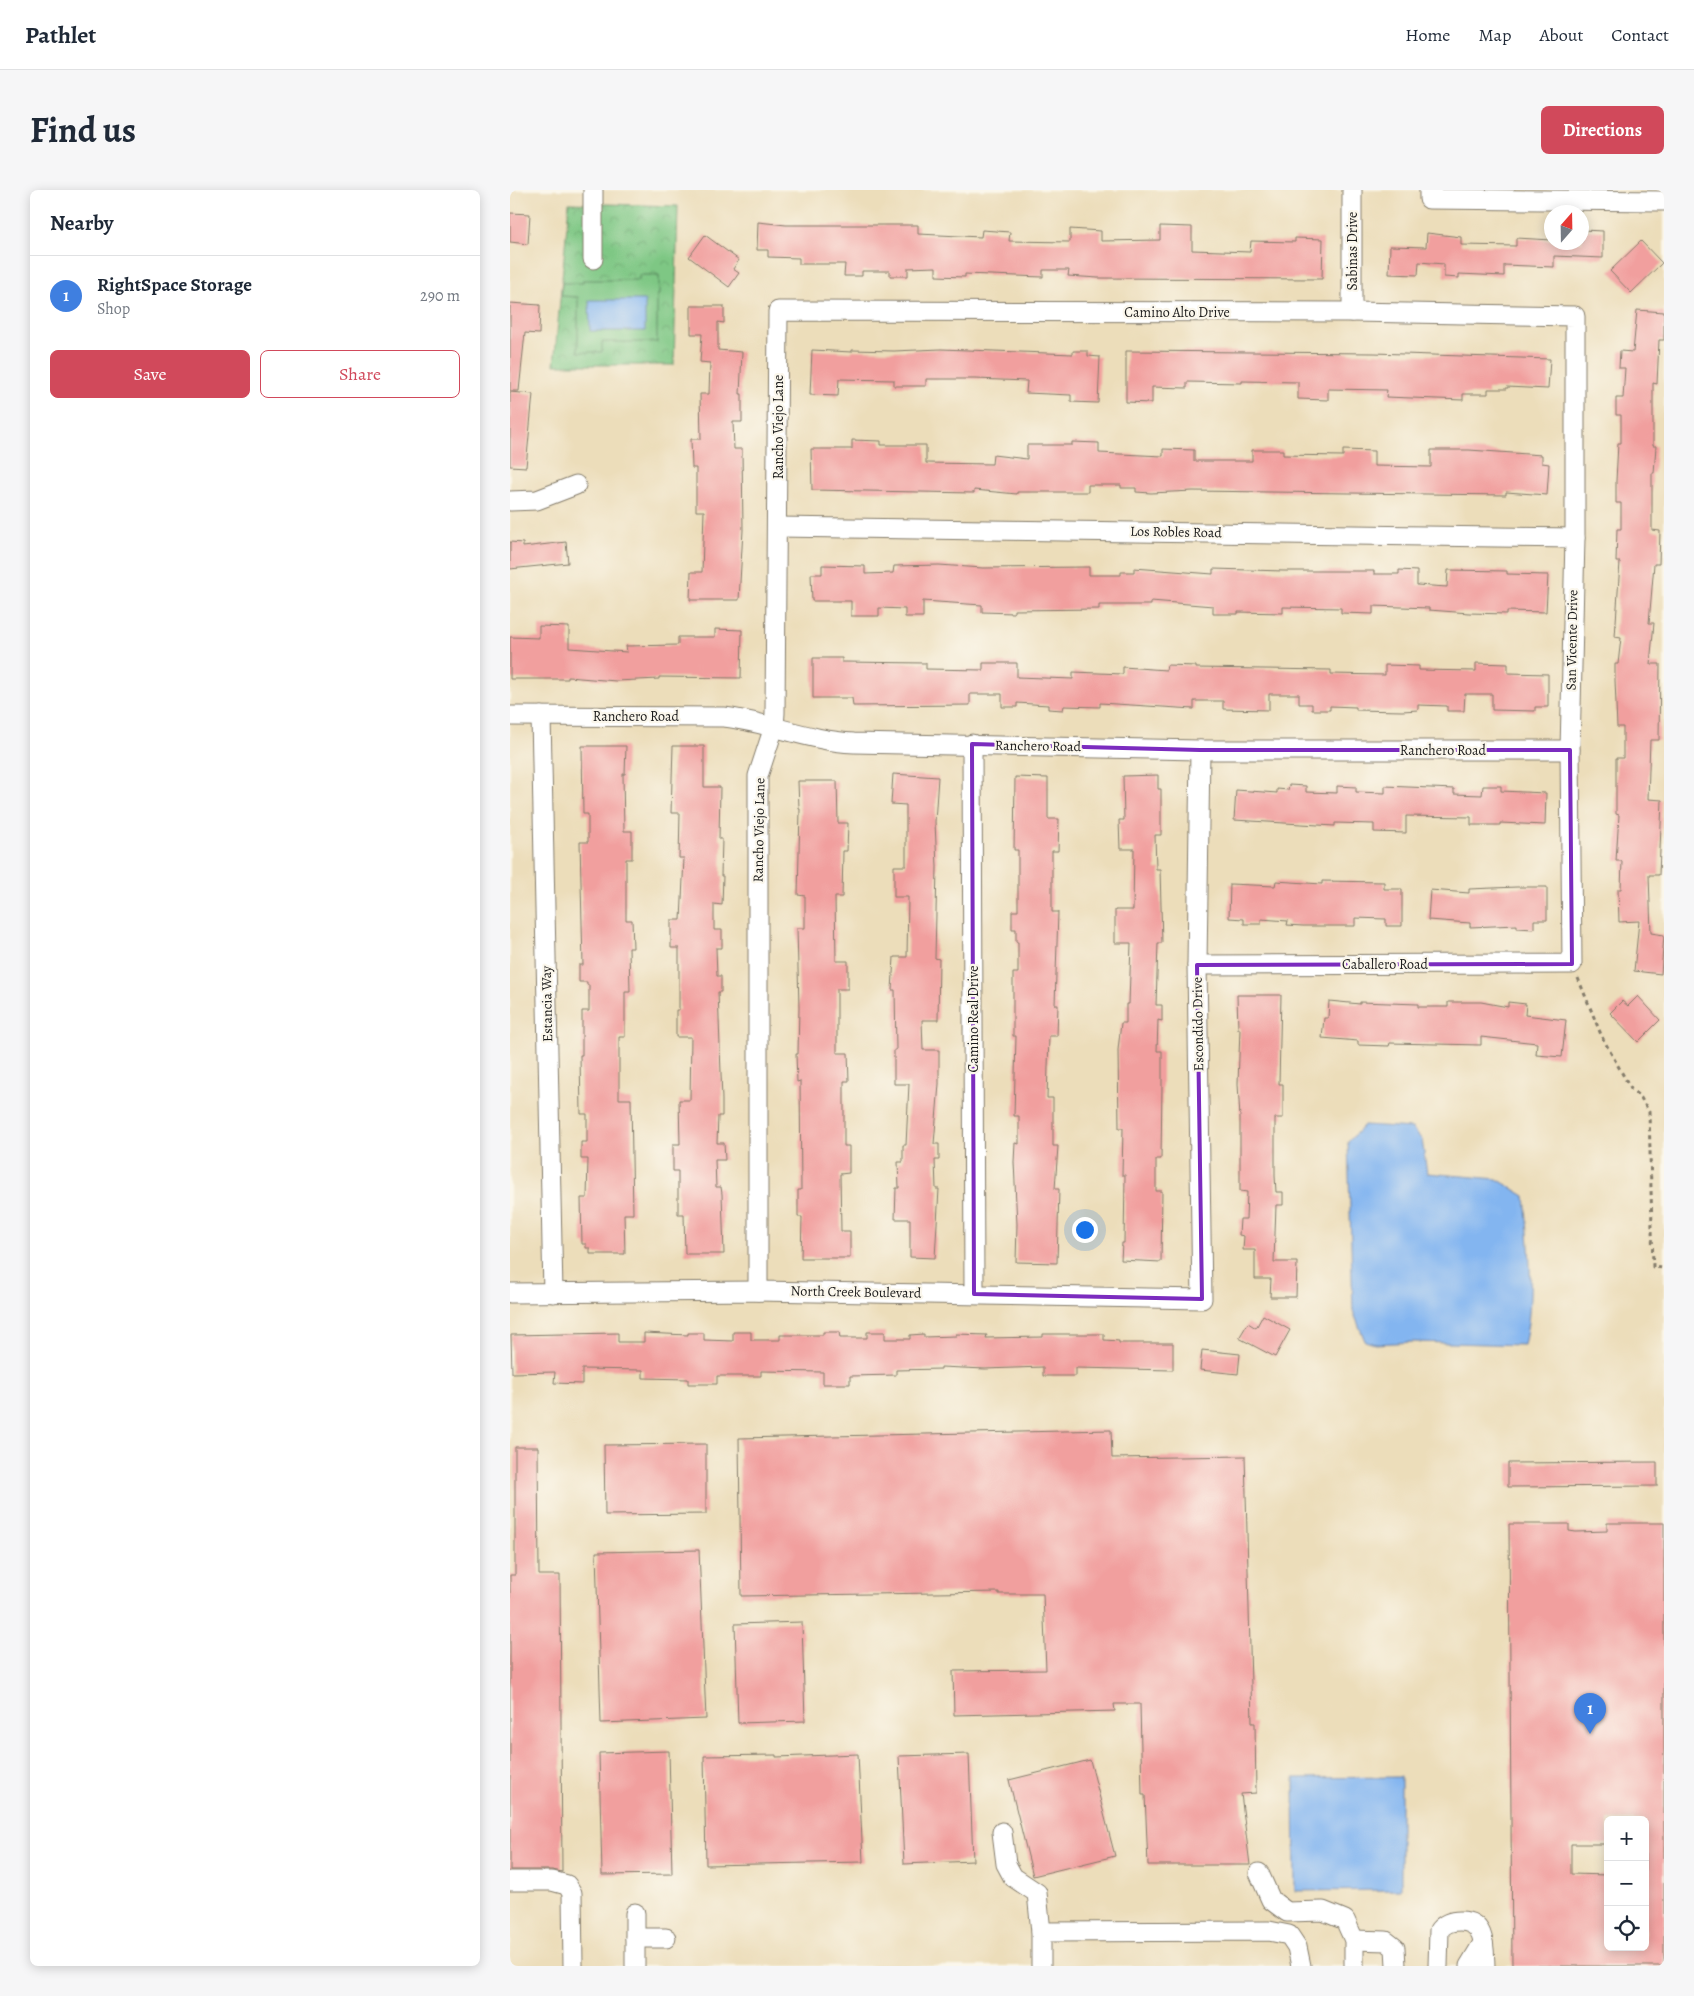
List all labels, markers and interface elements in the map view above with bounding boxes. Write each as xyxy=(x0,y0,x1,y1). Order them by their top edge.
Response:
text: Pathlet xyxy=(25,19,96,51)
text: Home xyxy=(1405,23,1450,47)
text: Map xyxy=(1478,23,1511,47)
text: About xyxy=(1539,23,1583,47)
text: Contact xyxy=(1611,23,1669,47)
text: Find us xyxy=(30,106,136,154)
button: Directions xyxy=(1541,106,1664,154)
north arrow xyxy=(1544,205,1589,250)
text: Nearby xyxy=(50,209,113,237)
street label: Sabinas Drive xyxy=(1343,212,1362,290)
text: RightSpace Storage xyxy=(97,272,252,298)
text: 1 xyxy=(63,285,69,307)
text: 290 m xyxy=(420,285,460,307)
text: Shop xyxy=(97,298,130,320)
street label: Camino Alto Drive xyxy=(1124,303,1230,322)
button: Save xyxy=(50,350,250,398)
button: Share xyxy=(260,350,460,398)
street label: Rancho Viejo Lane xyxy=(769,375,788,479)
street label: Los Robles Road xyxy=(1130,522,1223,542)
street label: San Vicente Drive xyxy=(1562,589,1582,691)
street label: Ranchero Road xyxy=(593,707,680,726)
street label: Ranchero Road xyxy=(995,736,1082,756)
street label: Ranchero Road xyxy=(1400,741,1487,760)
street label: Rancho Viejo Lane xyxy=(749,778,769,882)
street label: Caballero Road xyxy=(1342,955,1429,974)
street label: Estancia Way xyxy=(537,965,557,1042)
street label: Camino Real Drive xyxy=(964,966,983,1072)
street label: Escondido Drive xyxy=(1188,977,1208,1071)
your location xyxy=(1072,1217,1098,1243)
street label: North Creek Boulevard xyxy=(790,1281,922,1303)
pin: 1 xyxy=(1574,1693,1606,1734)
map controls xyxy=(1604,1816,1649,1951)
button: + xyxy=(1604,1816,1649,1861)
button: − xyxy=(1604,1861,1649,1906)
button: locate xyxy=(1604,1906,1649,1951)

